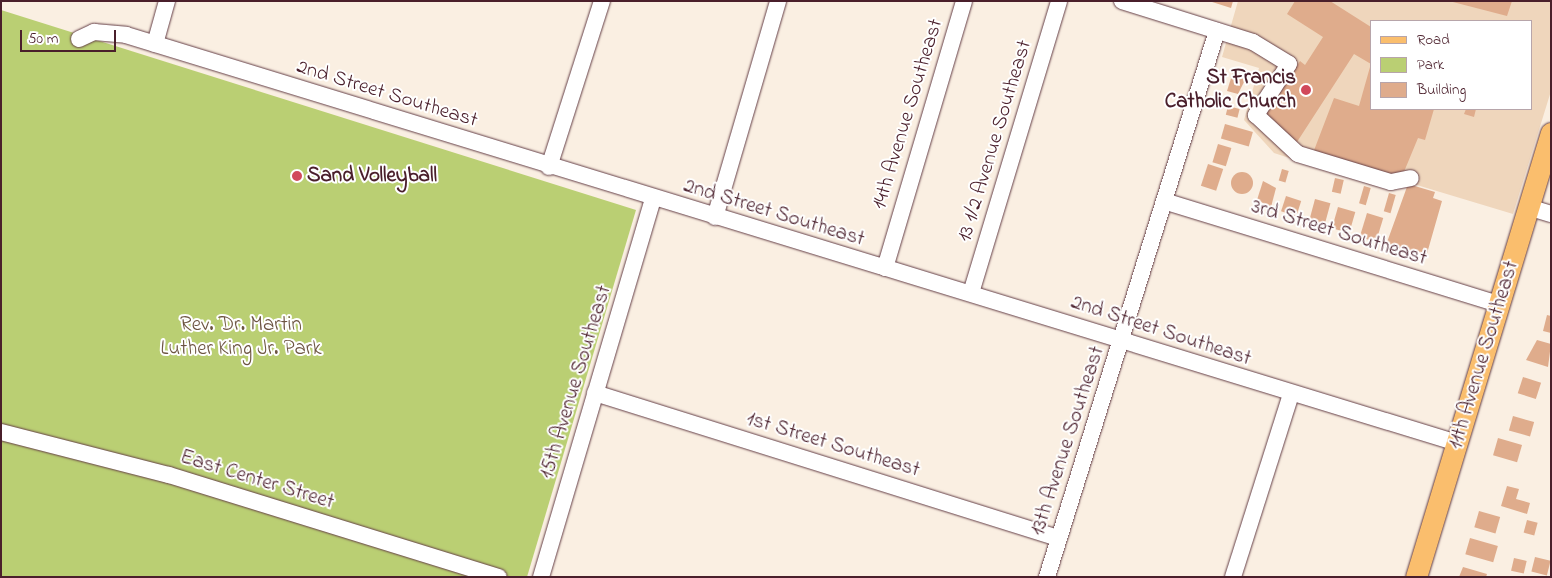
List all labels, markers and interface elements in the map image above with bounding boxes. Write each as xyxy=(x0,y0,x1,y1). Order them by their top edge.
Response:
street label: 14th Avenue Southeast xyxy=(867,16,949,212)
scale bar xyxy=(22,20,119,52)
legend xyxy=(1370,20,1532,110)
text: 50 m xyxy=(28,28,58,50)
text: Road xyxy=(1417,29,1450,51)
street label: 13 1/2 Avenue Southeast xyxy=(952,37,1038,245)
street label: 2nd Street Southeast xyxy=(293,54,481,134)
text: Park xyxy=(1417,54,1444,76)
place label: St Francis Catholic Church xyxy=(1165,65,1296,115)
text: Building xyxy=(1417,79,1466,101)
marker: St Francis Catholic Church xyxy=(1300,84,1312,96)
place label: Sand Volleyball xyxy=(307,163,437,189)
marker: Sand Volleyball xyxy=(291,170,303,182)
street label: 2nd Street Southeast xyxy=(680,173,868,253)
street label: 3rd Street Southeast xyxy=(1248,194,1430,272)
street label: 11th Avenue Southeast xyxy=(1443,258,1525,452)
street label: 15th Avenue Southeast xyxy=(535,282,617,482)
street label: 2nd Street Southeast xyxy=(1068,290,1254,372)
park label: Rev. Dr. Martin Luther King Jr. Park xyxy=(160,312,322,362)
street label: 13th Avenue Southeast xyxy=(1025,343,1111,539)
street label: 1st Street Southeast xyxy=(743,407,923,483)
street label: East Center Street xyxy=(177,445,337,515)

